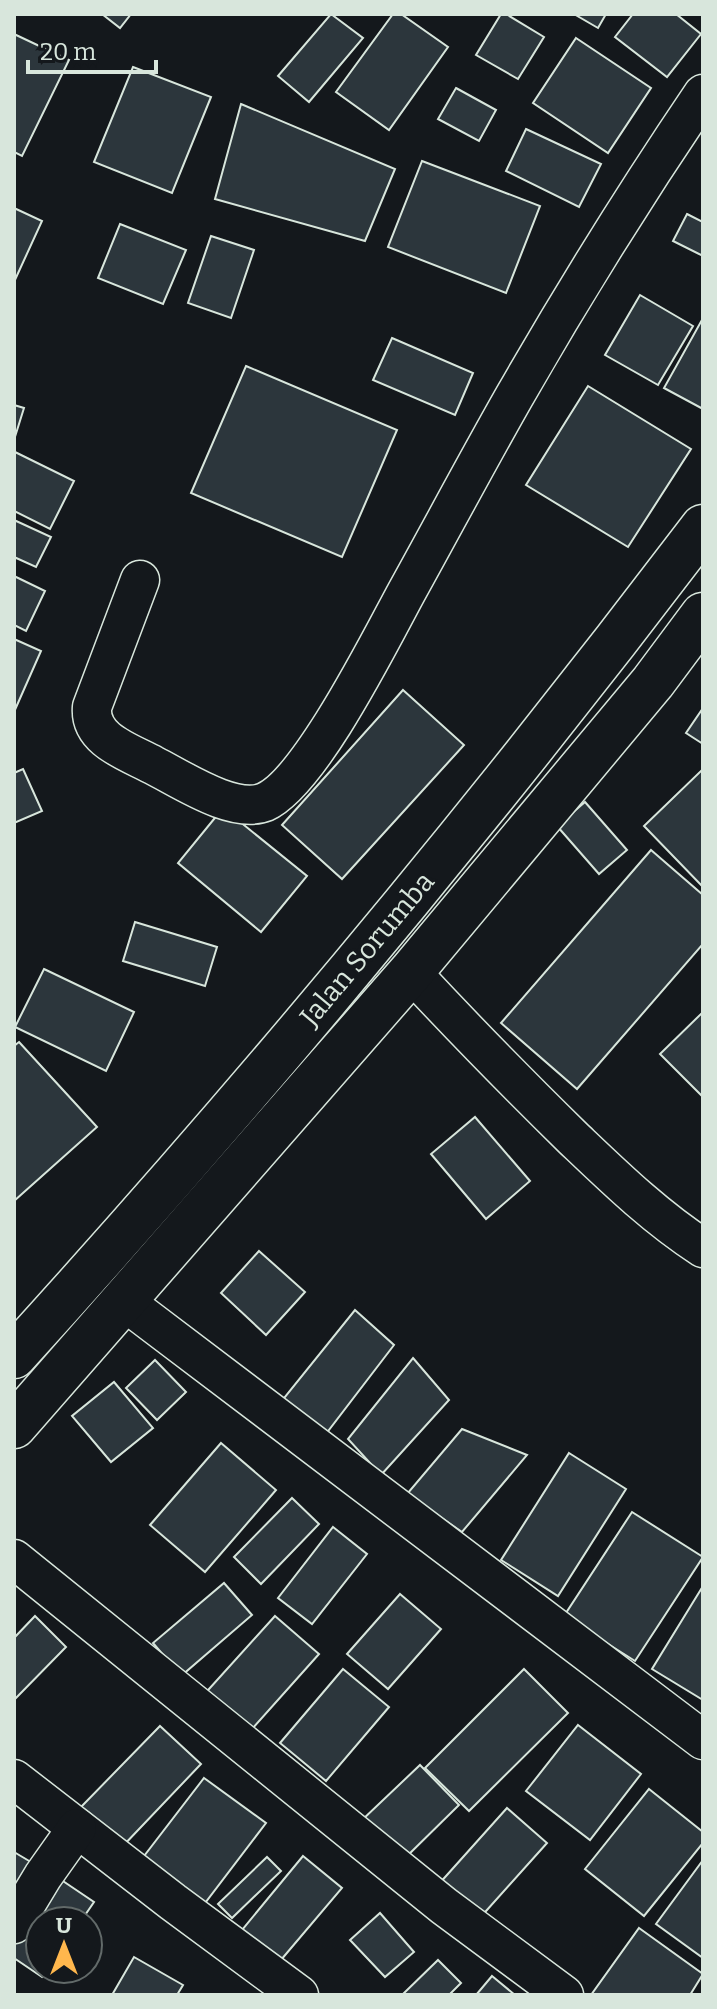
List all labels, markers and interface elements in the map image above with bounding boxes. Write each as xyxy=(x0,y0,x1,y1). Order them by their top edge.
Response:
scale bar xyxy=(28,24,156,74)
text: 20 m xyxy=(40,38,96,66)
street label: Jalan Sorumba xyxy=(292,865,441,1033)
north arrow xyxy=(24,1905,104,1985)
text: U xyxy=(56,1912,72,1939)

